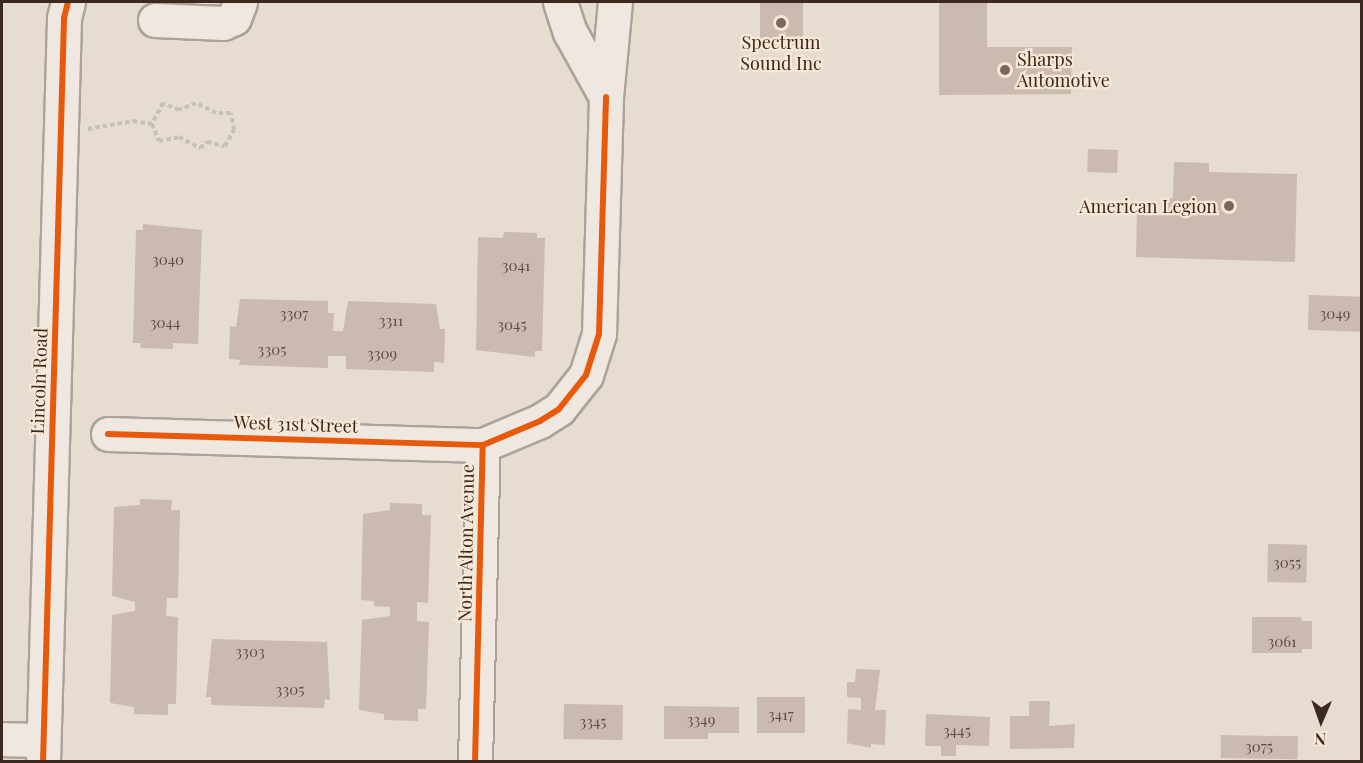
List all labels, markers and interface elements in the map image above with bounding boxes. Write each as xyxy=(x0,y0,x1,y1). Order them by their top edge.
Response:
marker: Spectrum Sound Inc xyxy=(774,16,788,30)
place label: Spectrum Sound Inc xyxy=(740,32,822,74)
place label: Sharps Automotive xyxy=(1017,49,1110,92)
marker: Sharps Automotive xyxy=(998,63,1012,77)
place label: American Legion xyxy=(1079,195,1217,217)
marker: American Legion xyxy=(1222,199,1236,213)
house number: 3040 xyxy=(152,251,184,269)
house number: 3041 xyxy=(502,257,530,275)
house number: 3307 xyxy=(280,305,308,323)
house number: 3049 xyxy=(1320,305,1350,323)
house number: 3311 xyxy=(379,312,403,330)
house number: 3044 xyxy=(150,314,180,332)
house number: 3045 xyxy=(497,316,527,334)
street label: Lincoln Road xyxy=(26,327,52,435)
house number: 3305 xyxy=(258,341,286,359)
house number: 3309 xyxy=(367,345,397,363)
street label: West 31st Street xyxy=(233,411,359,437)
street label: North Alton Avenue xyxy=(454,463,478,623)
house number: 3055 xyxy=(1273,554,1301,572)
house number: 3061 xyxy=(1267,633,1297,651)
house number: 3303 xyxy=(235,643,265,661)
house number: 3305 xyxy=(276,681,304,699)
north arrow xyxy=(1291,691,1351,751)
house number: 3417 xyxy=(768,706,794,724)
house number: 3349 xyxy=(687,711,715,729)
house number: 3345 xyxy=(579,713,607,731)
house number: 3445 xyxy=(943,722,971,740)
text: N xyxy=(1314,729,1326,750)
house number: 3075 xyxy=(1245,738,1273,756)

